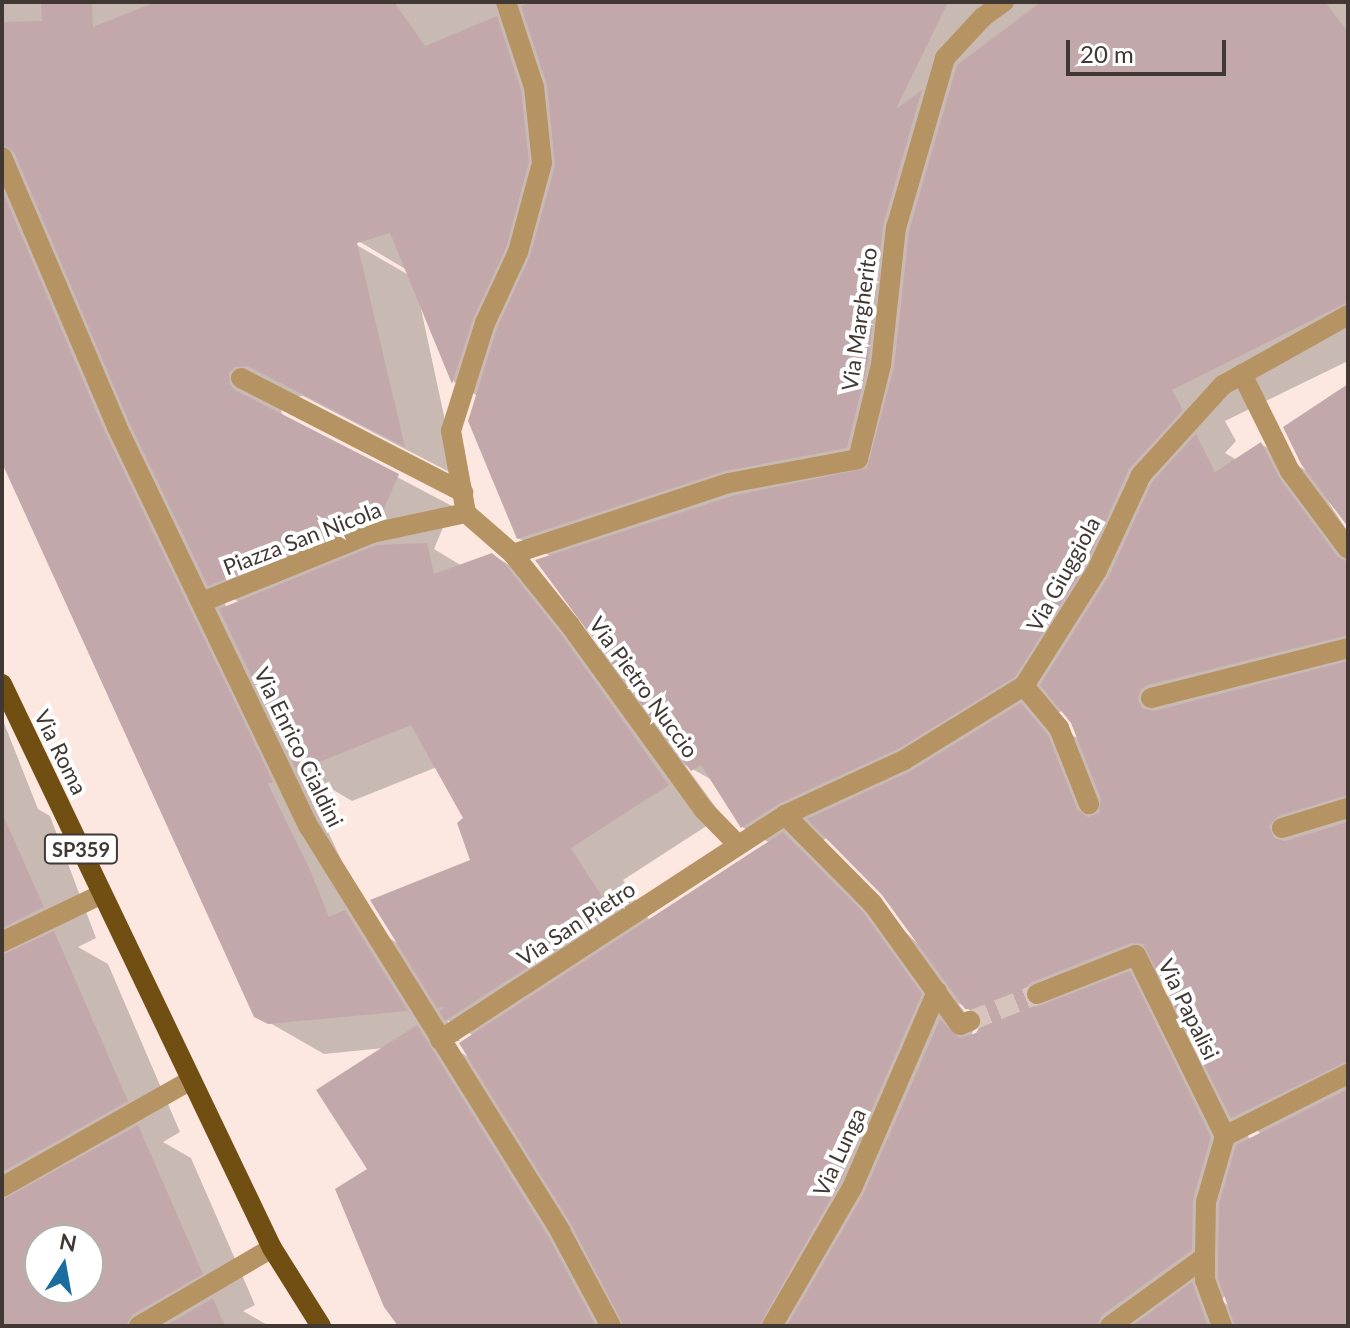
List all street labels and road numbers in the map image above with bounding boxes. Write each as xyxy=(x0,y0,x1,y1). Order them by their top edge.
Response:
street label: Via Margherito xyxy=(836,246,882,392)
street label: Piazza San Nicola xyxy=(219,496,385,580)
street label: Via Giuggiola xyxy=(1021,512,1105,636)
street label: Via Pietro Nuccio xyxy=(584,611,704,763)
street label: Via Enrico Cialdini xyxy=(249,663,349,831)
street label: Via Roma xyxy=(29,705,93,799)
road number: SP359 xyxy=(43,833,119,865)
street label: Via San Pietro xyxy=(512,875,640,971)
street label: Via Papalisi xyxy=(1153,954,1225,1064)
street label: Via Lunga xyxy=(807,1104,871,1200)

